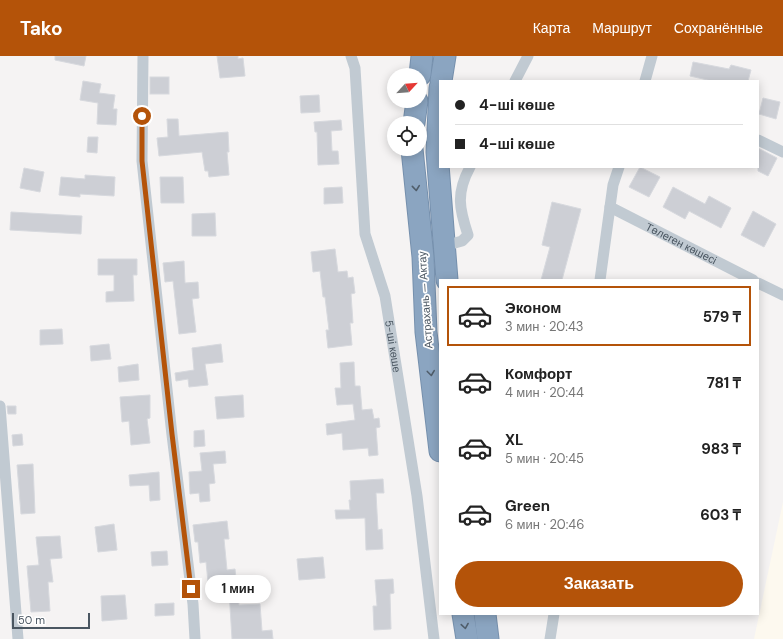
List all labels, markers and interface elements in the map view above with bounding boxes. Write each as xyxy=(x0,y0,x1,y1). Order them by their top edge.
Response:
text: Tako xyxy=(20,16,63,41)
text: Карта xyxy=(533,19,570,37)
text: Маршрут xyxy=(592,19,652,37)
text: Сохранённые xyxy=(674,19,763,37)
north arrow xyxy=(387,68,427,108)
map controls xyxy=(387,68,427,156)
text: 4-шi көше xyxy=(479,95,555,115)
route start xyxy=(133,107,151,125)
button: locate xyxy=(387,116,427,156)
text: 4-шi көше xyxy=(479,134,555,154)
one-way arrow xyxy=(411,185,420,191)
street label: Төлеген көшесі xyxy=(643,219,719,267)
street label: Астрахань — Актау xyxy=(415,250,435,349)
icon: car xyxy=(457,298,493,334)
text: Эконом xyxy=(505,298,561,318)
text: 579 ₸ xyxy=(703,307,741,327)
text: 3 мин · 20:43 xyxy=(505,318,583,335)
street label: 5-шi көше xyxy=(382,319,404,374)
icon: car xyxy=(457,364,493,400)
text: Комфорт xyxy=(505,364,572,384)
one-way arrow xyxy=(426,370,435,376)
text: 781 ₸ xyxy=(707,373,741,393)
text: 4 мин · 20:44 xyxy=(505,384,584,401)
icon: car xyxy=(457,430,493,466)
text: XL xyxy=(505,430,523,450)
text: 983 ₸ xyxy=(701,439,741,459)
text: 5 мин · 20:45 xyxy=(505,450,584,467)
icon: car xyxy=(457,496,493,532)
text: Green xyxy=(505,496,550,516)
text: 603 ₸ xyxy=(700,505,741,525)
text: 6 мин · 20:46 xyxy=(505,516,584,533)
button: Заказать xyxy=(455,561,743,607)
callout: 1 мин xyxy=(205,575,271,603)
route end xyxy=(182,580,200,598)
text: 1 мин xyxy=(221,580,255,597)
scale bar xyxy=(12,611,90,630)
text: 50 m xyxy=(18,613,45,627)
one-way arrow xyxy=(460,623,469,630)

